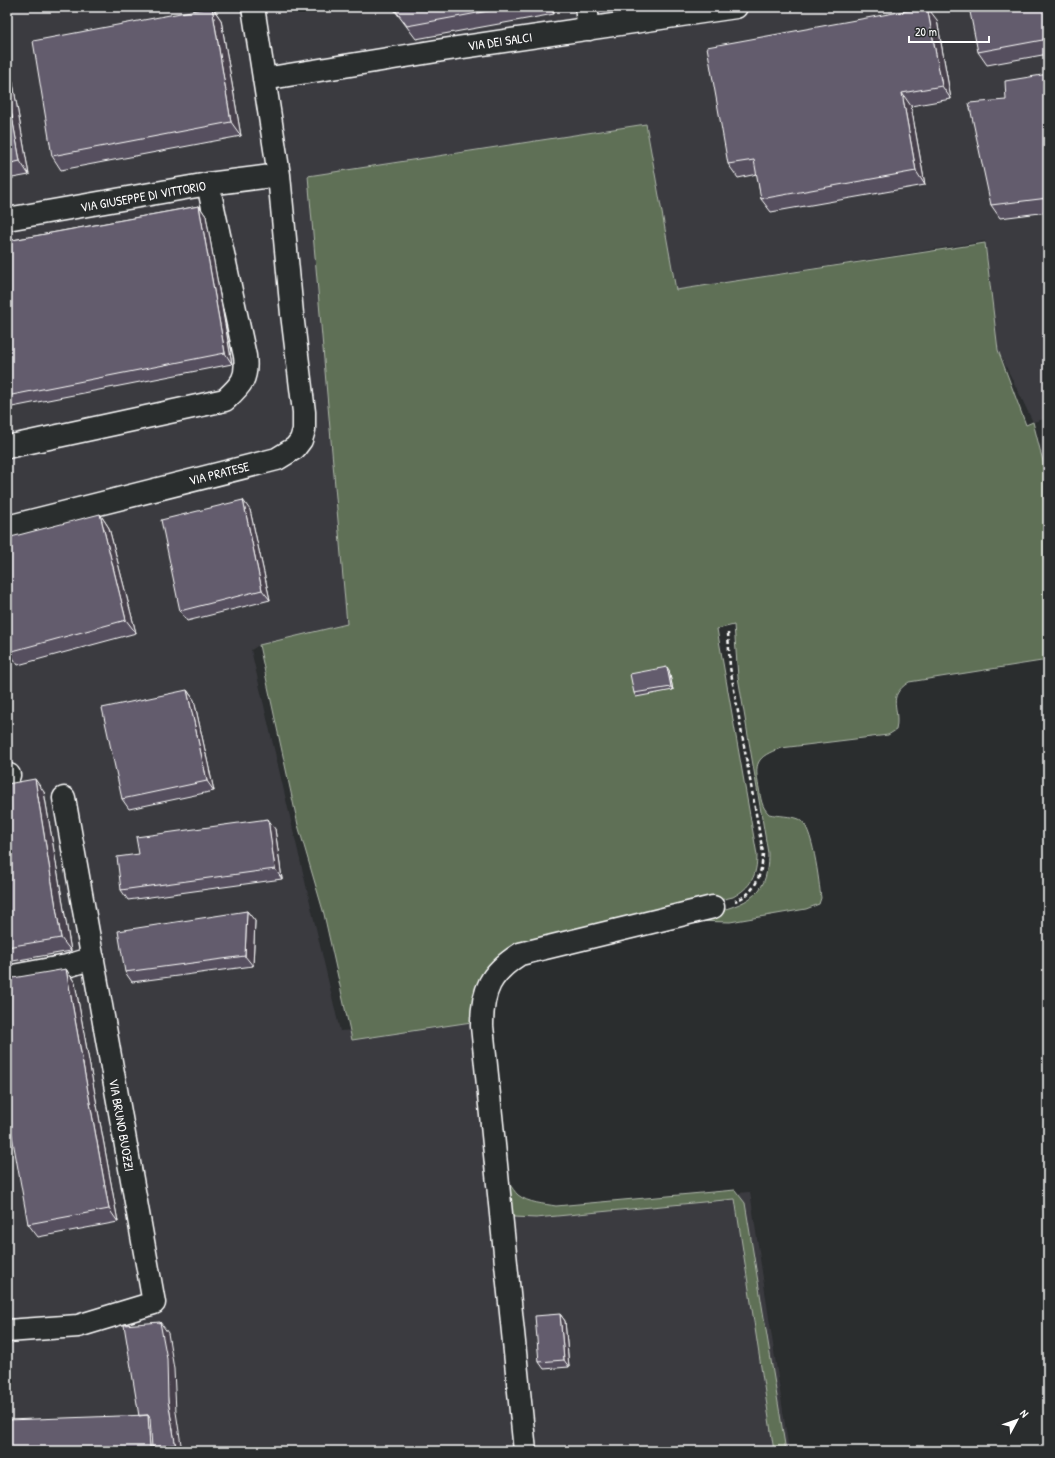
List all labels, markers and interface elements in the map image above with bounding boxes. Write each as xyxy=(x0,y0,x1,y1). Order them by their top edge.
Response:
scale bar xyxy=(909,18,989,44)
text: 20 m xyxy=(915,23,937,40)
street label: VIA DEI SALCI xyxy=(467,28,533,54)
street label: VIA GIUSEPPE DI VITTORIO xyxy=(79,176,207,216)
street label: VIA PRATESE xyxy=(187,457,251,489)
street label: VIA BRUNO BUOZZI xyxy=(105,1077,139,1173)
north arrow xyxy=(997,1400,1037,1440)
text: N xyxy=(1017,1407,1032,1420)

